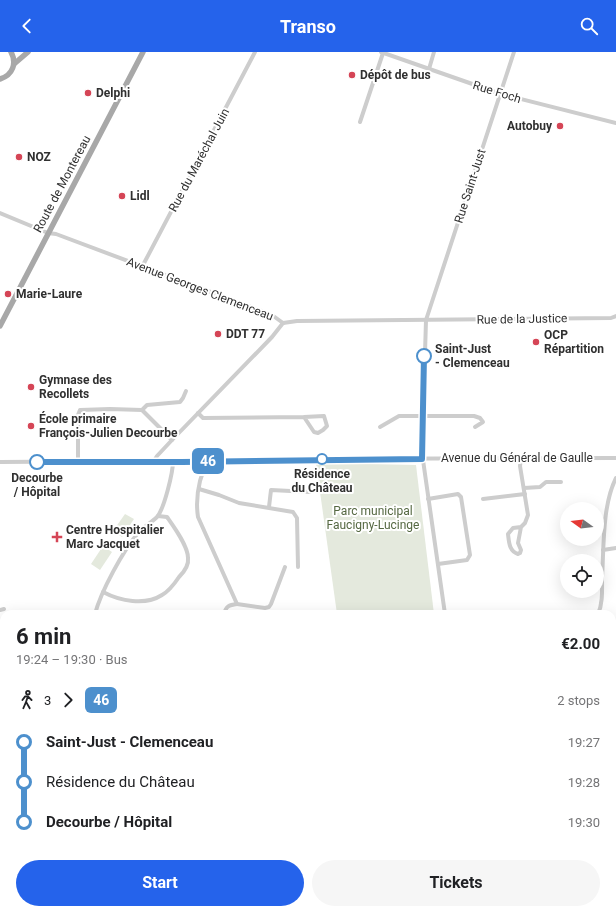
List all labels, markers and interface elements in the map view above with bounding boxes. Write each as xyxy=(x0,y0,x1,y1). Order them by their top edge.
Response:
icon: back xyxy=(16,15,38,37)
icon: search xyxy=(578,15,600,37)
text: Transo xyxy=(280,16,336,37)
place label: Dépôt de bus xyxy=(360,68,431,82)
marker: Dépôt de bus xyxy=(347,70,357,80)
street label: Rue Foch xyxy=(471,78,523,106)
place label: Delphi xyxy=(96,86,130,100)
marker: Delphi xyxy=(83,88,93,98)
street label: Rue du Maréchal Juin xyxy=(166,106,232,214)
place label: Autobuy xyxy=(507,119,553,133)
marker: Autobuy xyxy=(555,121,565,131)
street label: Route de Montereau xyxy=(30,133,94,235)
street label: Rue Saint-Just xyxy=(451,147,489,225)
place label: NOZ xyxy=(27,150,51,164)
marker: NOZ xyxy=(14,152,24,162)
place label: Lidl xyxy=(130,189,150,203)
marker: Lidl xyxy=(117,191,127,201)
street label: Avenue Georges Clemenceau xyxy=(125,254,275,324)
place label: Marie-Laure xyxy=(16,287,83,301)
marker: Marie-Laure xyxy=(3,289,13,299)
street label: Rue de la Justice xyxy=(476,311,568,327)
place label: DDT 77 xyxy=(226,327,265,341)
place label: OCP Répartition xyxy=(544,328,604,356)
marker: DDT 77 xyxy=(213,329,223,339)
marker: OCP Répartition xyxy=(531,337,541,347)
place label: Saint-Just - Clemenceau xyxy=(435,342,510,370)
marker: Saint-Just - Clemenceau xyxy=(416,348,432,364)
place label: Gymnase des Recollets xyxy=(39,373,112,401)
marker: Gymnase des Recollets xyxy=(26,382,36,392)
place label: École primaire François-Julien Decourbe xyxy=(39,411,178,440)
marker: École primaire François-Julien Decourbe xyxy=(26,421,36,431)
line badge: 46 xyxy=(190,448,226,474)
street label: Avenue du Général de Gaulle xyxy=(441,451,593,465)
text: 46 xyxy=(200,453,216,469)
marker: Résidence du Château xyxy=(316,453,328,465)
marker: Decourbe / Hôpital xyxy=(29,454,45,470)
place label: Résidence du Château xyxy=(291,467,353,495)
place label: Decourbe / Hôpital xyxy=(11,471,63,499)
north arrow xyxy=(560,502,604,546)
map controls xyxy=(560,502,604,598)
park label: Parc municipal Faucigny-Lucinge xyxy=(327,504,419,532)
place label: Centre Hospitalier Marc Jacquet xyxy=(66,523,165,551)
marker: Centre Hospitalier Marc Jacquet xyxy=(51,531,63,543)
button: locate xyxy=(560,554,604,598)
text: 6 min xyxy=(16,624,71,649)
text: €2.00 xyxy=(561,635,600,653)
text: 19:24 – 19:30 · Bus xyxy=(16,652,128,667)
icon: walk xyxy=(16,689,38,711)
icon: forward xyxy=(57,689,79,711)
text: 46 xyxy=(93,692,109,708)
text: 3 xyxy=(44,693,51,708)
text: 2 stops xyxy=(557,693,600,708)
text: Saint-Just - Clemenceau xyxy=(46,733,213,751)
text: 19:27 xyxy=(568,735,600,750)
text: Résidence du Château xyxy=(46,773,195,791)
text: 19:28 xyxy=(568,775,600,790)
text: Decourbe / Hôpital xyxy=(46,813,172,831)
text: 19:30 xyxy=(568,815,600,830)
button: Start xyxy=(16,860,304,906)
button: Tickets xyxy=(312,860,600,906)

